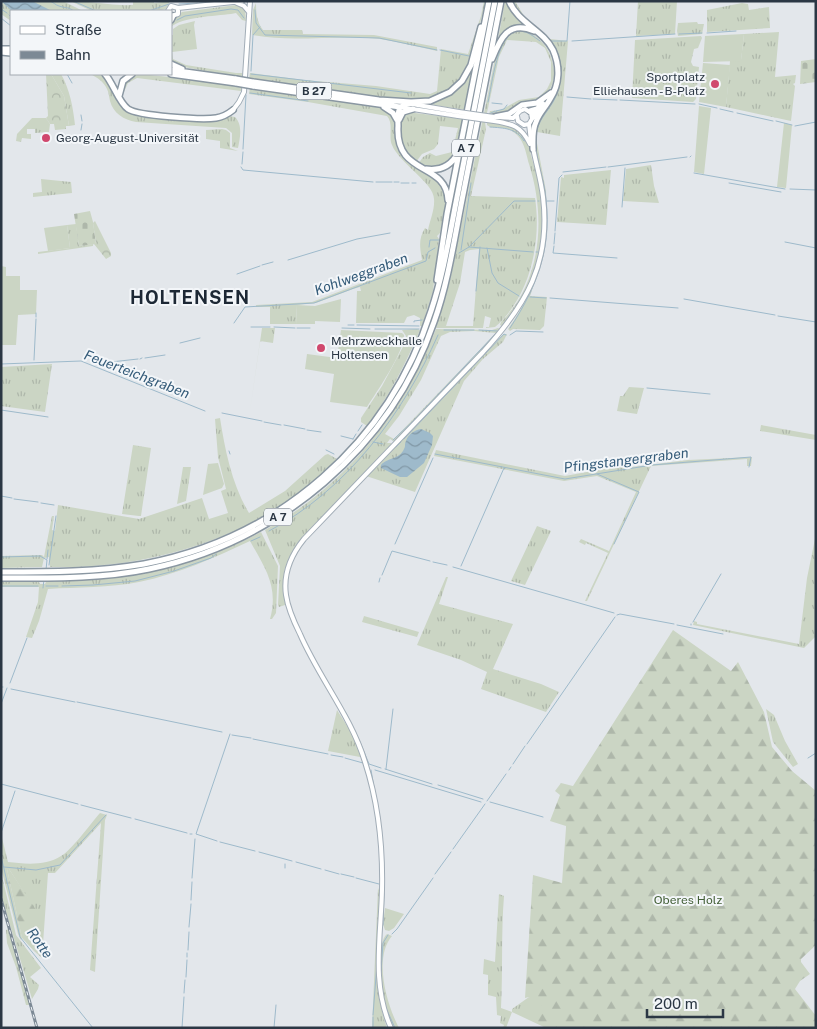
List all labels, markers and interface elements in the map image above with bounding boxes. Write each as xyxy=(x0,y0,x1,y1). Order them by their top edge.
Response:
legend xyxy=(10,10,172,75)
text: Straße xyxy=(55,21,102,38)
text: Bahn xyxy=(55,46,91,63)
place label: Sportplatz Elliehausen - B-Platz xyxy=(593,70,705,98)
marker: Sportplatz Elliehausen - B-Platz xyxy=(709,78,721,90)
road number: B 27 xyxy=(296,82,332,100)
place label: Georg-August-Universität xyxy=(56,131,199,145)
marker: Georg-August-Universität xyxy=(40,132,52,144)
road number: A 7 xyxy=(452,140,480,156)
water label: Kohlweggraben xyxy=(312,250,410,298)
district label: HOLTENSEN xyxy=(130,287,250,308)
place label: Mehrzweckhalle Holtensen xyxy=(331,334,422,362)
marker: Mehrzweckhalle Holtensen xyxy=(315,342,327,354)
water label: Feuerteichgraben xyxy=(82,347,192,402)
water label: Pfingstangergraben xyxy=(563,444,689,476)
road number: A 7 xyxy=(264,508,292,526)
park label: Oberes Holz xyxy=(654,893,722,907)
water label: Rotte xyxy=(24,925,56,962)
scale bar xyxy=(647,986,723,1018)
text: 200 m xyxy=(654,995,698,1012)

